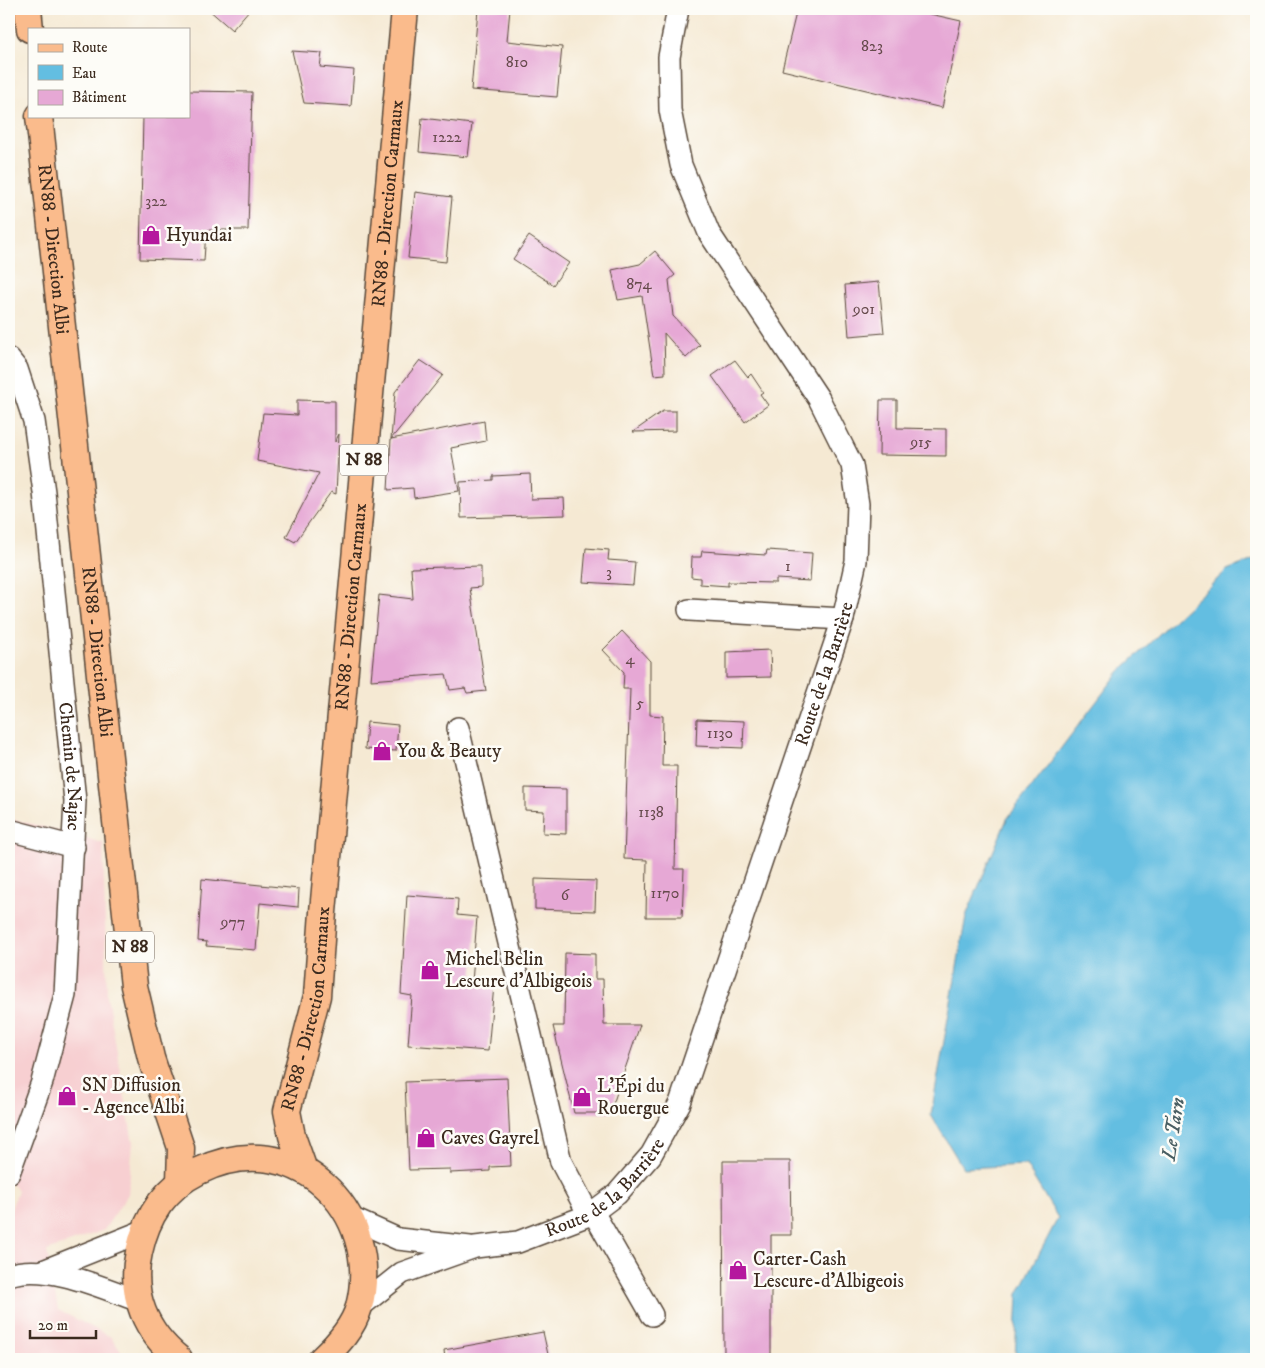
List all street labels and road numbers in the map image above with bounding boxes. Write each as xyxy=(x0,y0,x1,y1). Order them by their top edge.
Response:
street label: RN88 - Direction Carmaux xyxy=(366,98,408,308)
street label: RN88 - Direction Albi xyxy=(33,163,74,336)
road number: N 88 xyxy=(340,444,388,476)
street label: RN88 - Direction Carmaux xyxy=(330,501,372,712)
street label: RN88 - Direction Albi xyxy=(77,565,118,738)
street label: Route de la Barrière xyxy=(790,600,858,749)
street label: Chemin de Najac xyxy=(54,701,87,831)
street label: RN88 - Direction Carmaux xyxy=(276,905,335,1114)
road number: N 88 xyxy=(106,932,154,962)
street label: Route de la Barrière xyxy=(542,1134,670,1242)

